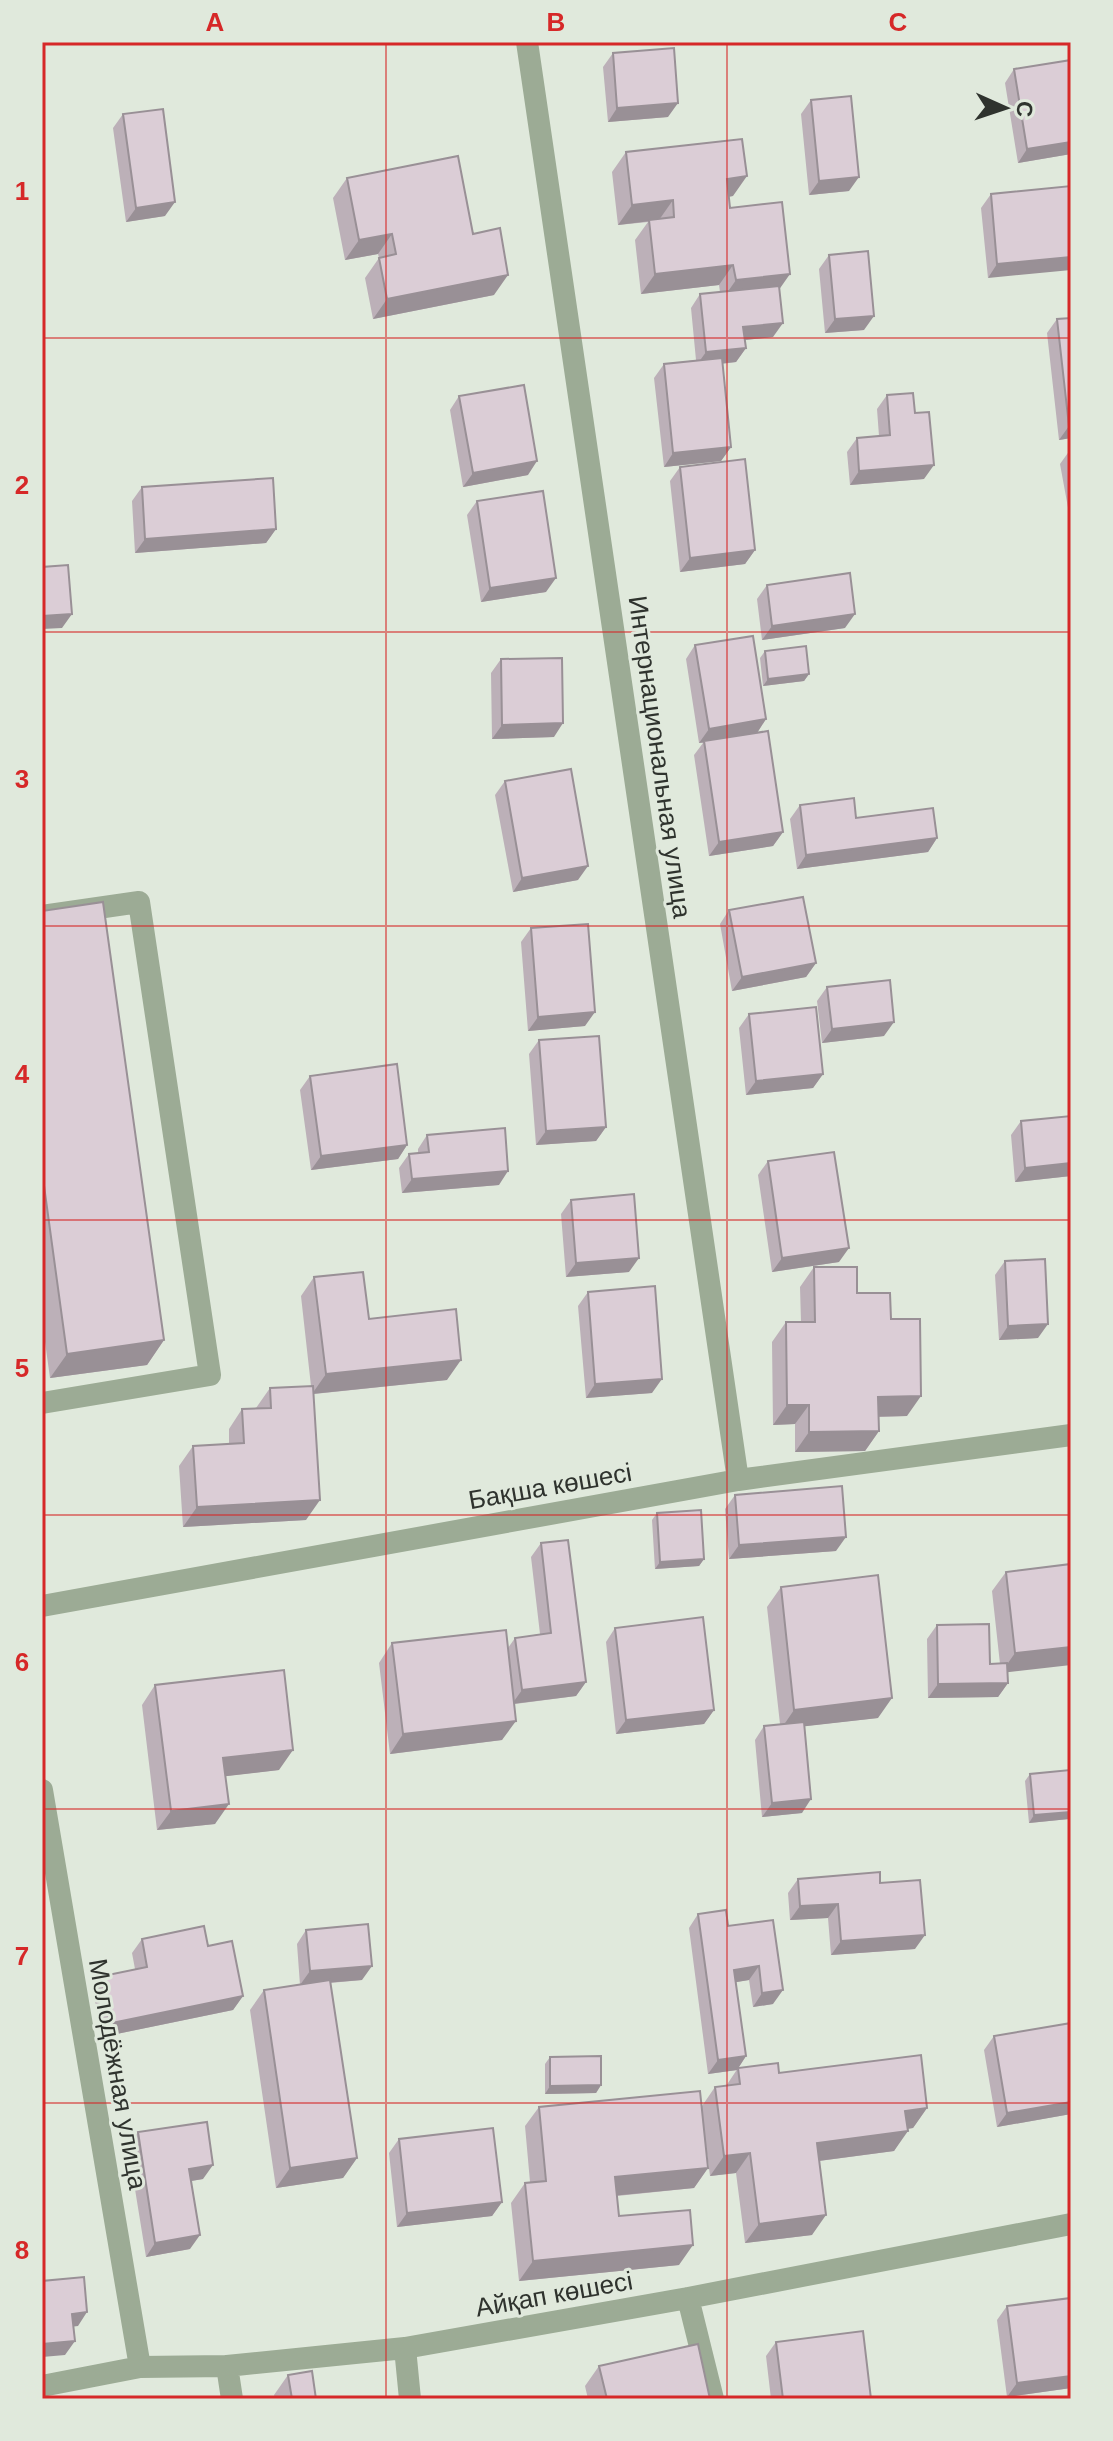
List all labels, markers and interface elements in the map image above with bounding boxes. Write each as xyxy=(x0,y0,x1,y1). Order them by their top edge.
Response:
text: A xyxy=(206,7,225,37)
text: B xyxy=(547,7,565,37)
text: C xyxy=(889,7,908,37)
north arrow xyxy=(965,68,1045,148)
text: С xyxy=(1012,100,1037,118)
text: 1 xyxy=(15,176,29,206)
text: 2 xyxy=(15,470,29,500)
street label: Интернациональная улица xyxy=(623,594,698,921)
text: 3 xyxy=(15,764,29,794)
text: 4 xyxy=(15,1059,30,1089)
text: 5 xyxy=(15,1353,29,1383)
street label: Бақша көшесі xyxy=(466,1457,634,1515)
text: 6 xyxy=(15,1647,29,1677)
text: 7 xyxy=(15,1941,29,1971)
street label: Молодёжная улица xyxy=(83,1956,153,2192)
text: 8 xyxy=(15,2235,29,2265)
street label: Айқап көшесі xyxy=(473,2265,635,2323)

